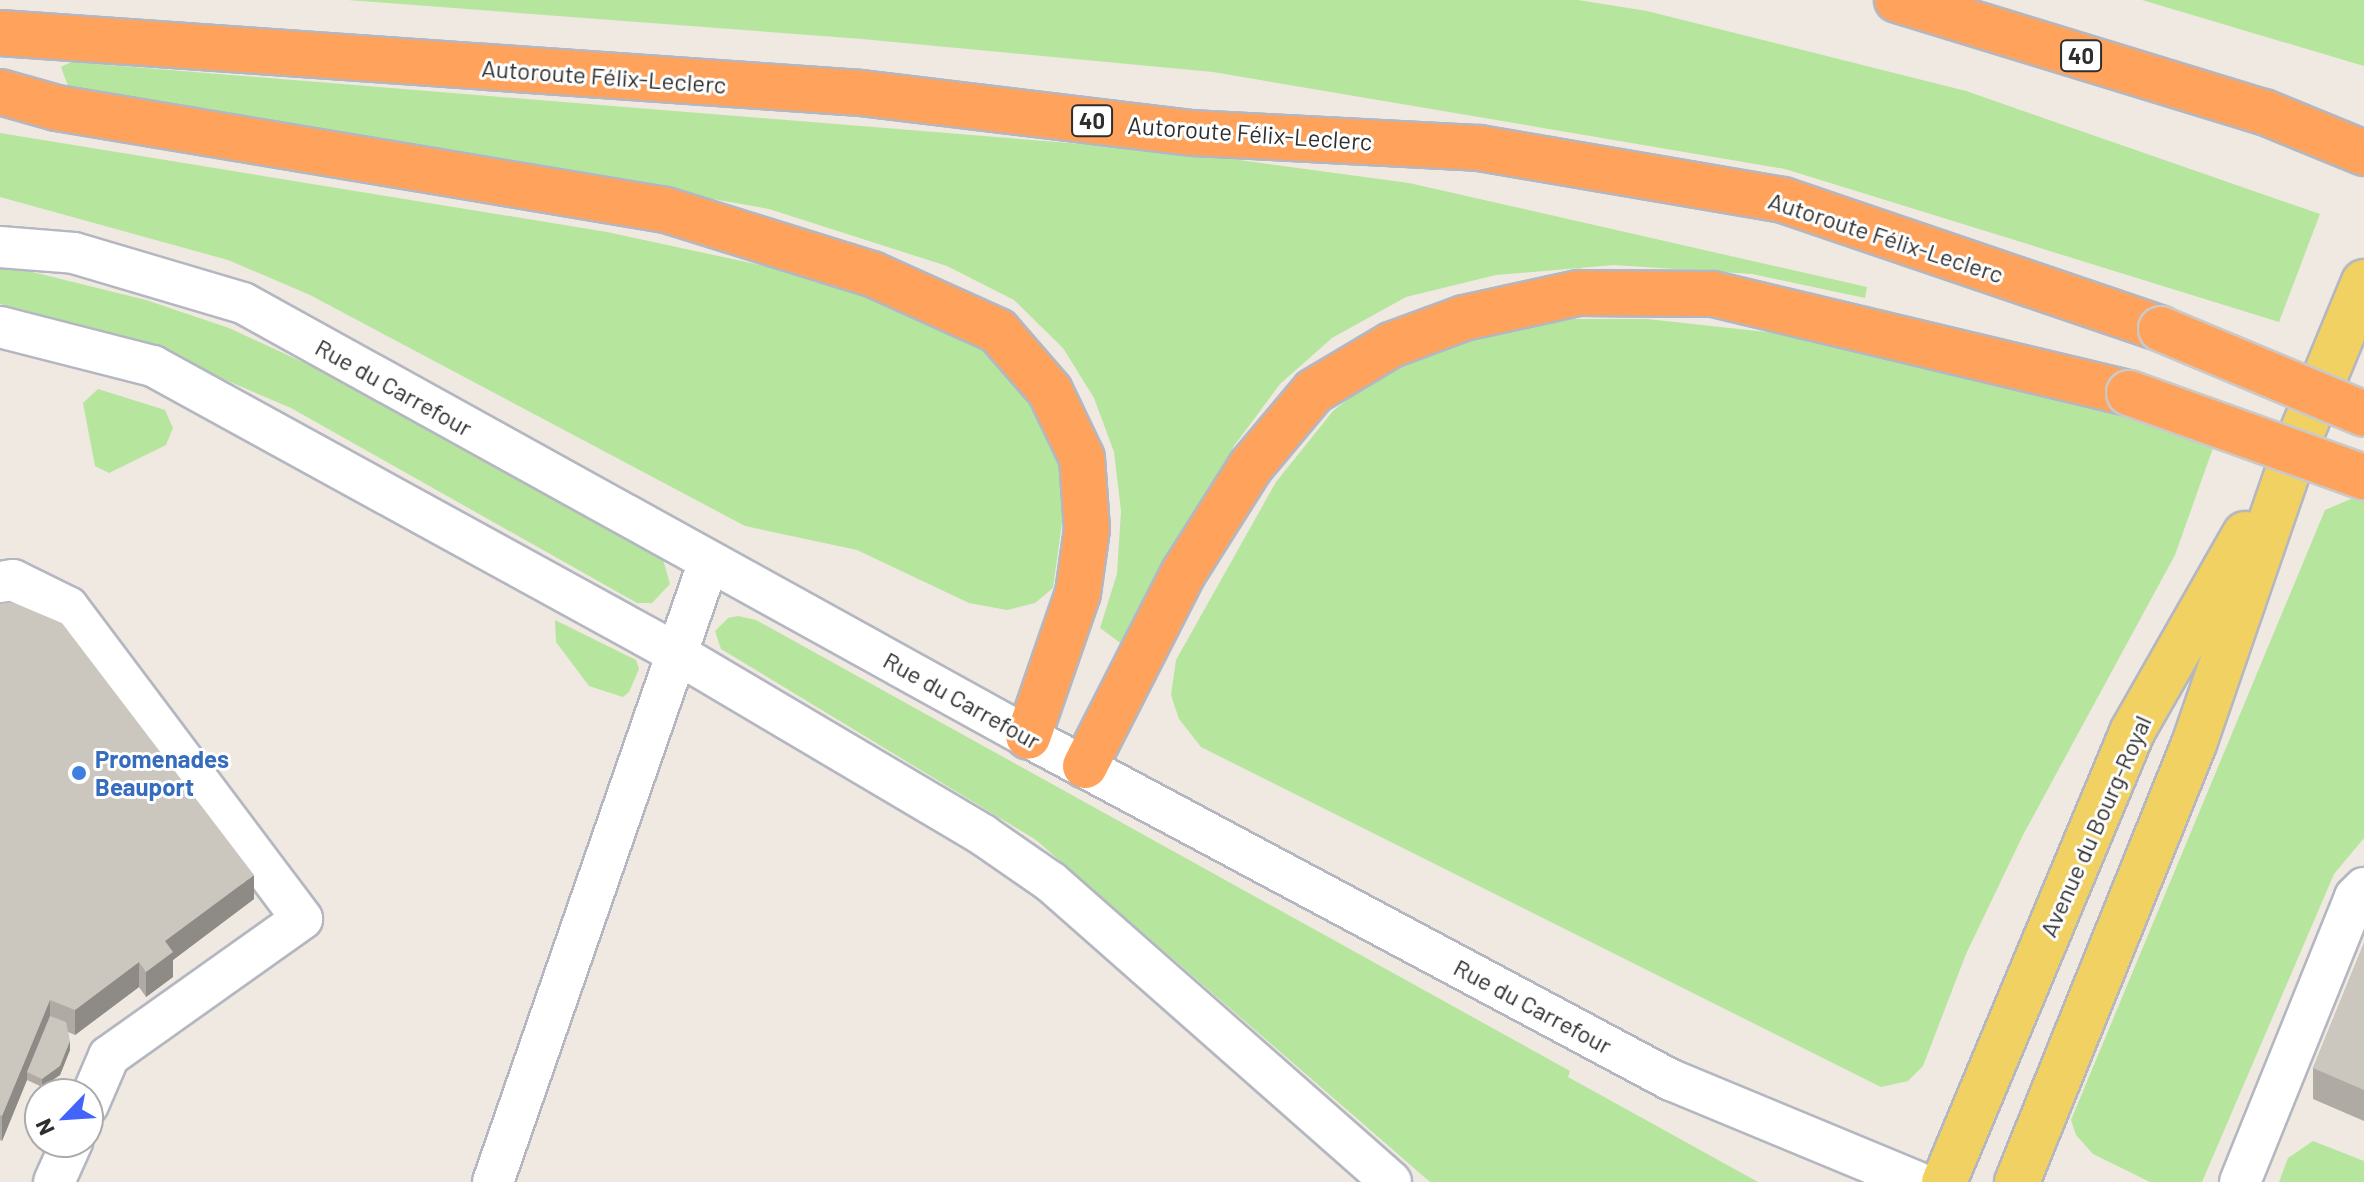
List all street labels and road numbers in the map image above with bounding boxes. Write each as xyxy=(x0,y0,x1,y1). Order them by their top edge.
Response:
road number: 40 xyxy=(2059,38,2103,74)
street label: Autoroute Félix-Leclerc xyxy=(481,53,727,99)
road number: 40 xyxy=(1070,103,1114,139)
street label: Autoroute Félix-Leclerc xyxy=(1127,110,1373,156)
street label: Autoroute Félix-Leclerc xyxy=(1765,185,2007,289)
street label: Rue du Carrefour xyxy=(311,332,477,442)
street label: Rue du Carrefour xyxy=(879,645,1045,755)
street label: Avenue du Bourg-Royal xyxy=(2033,711,2157,941)
street label: Rue du Carrefour xyxy=(1449,952,1617,1060)

